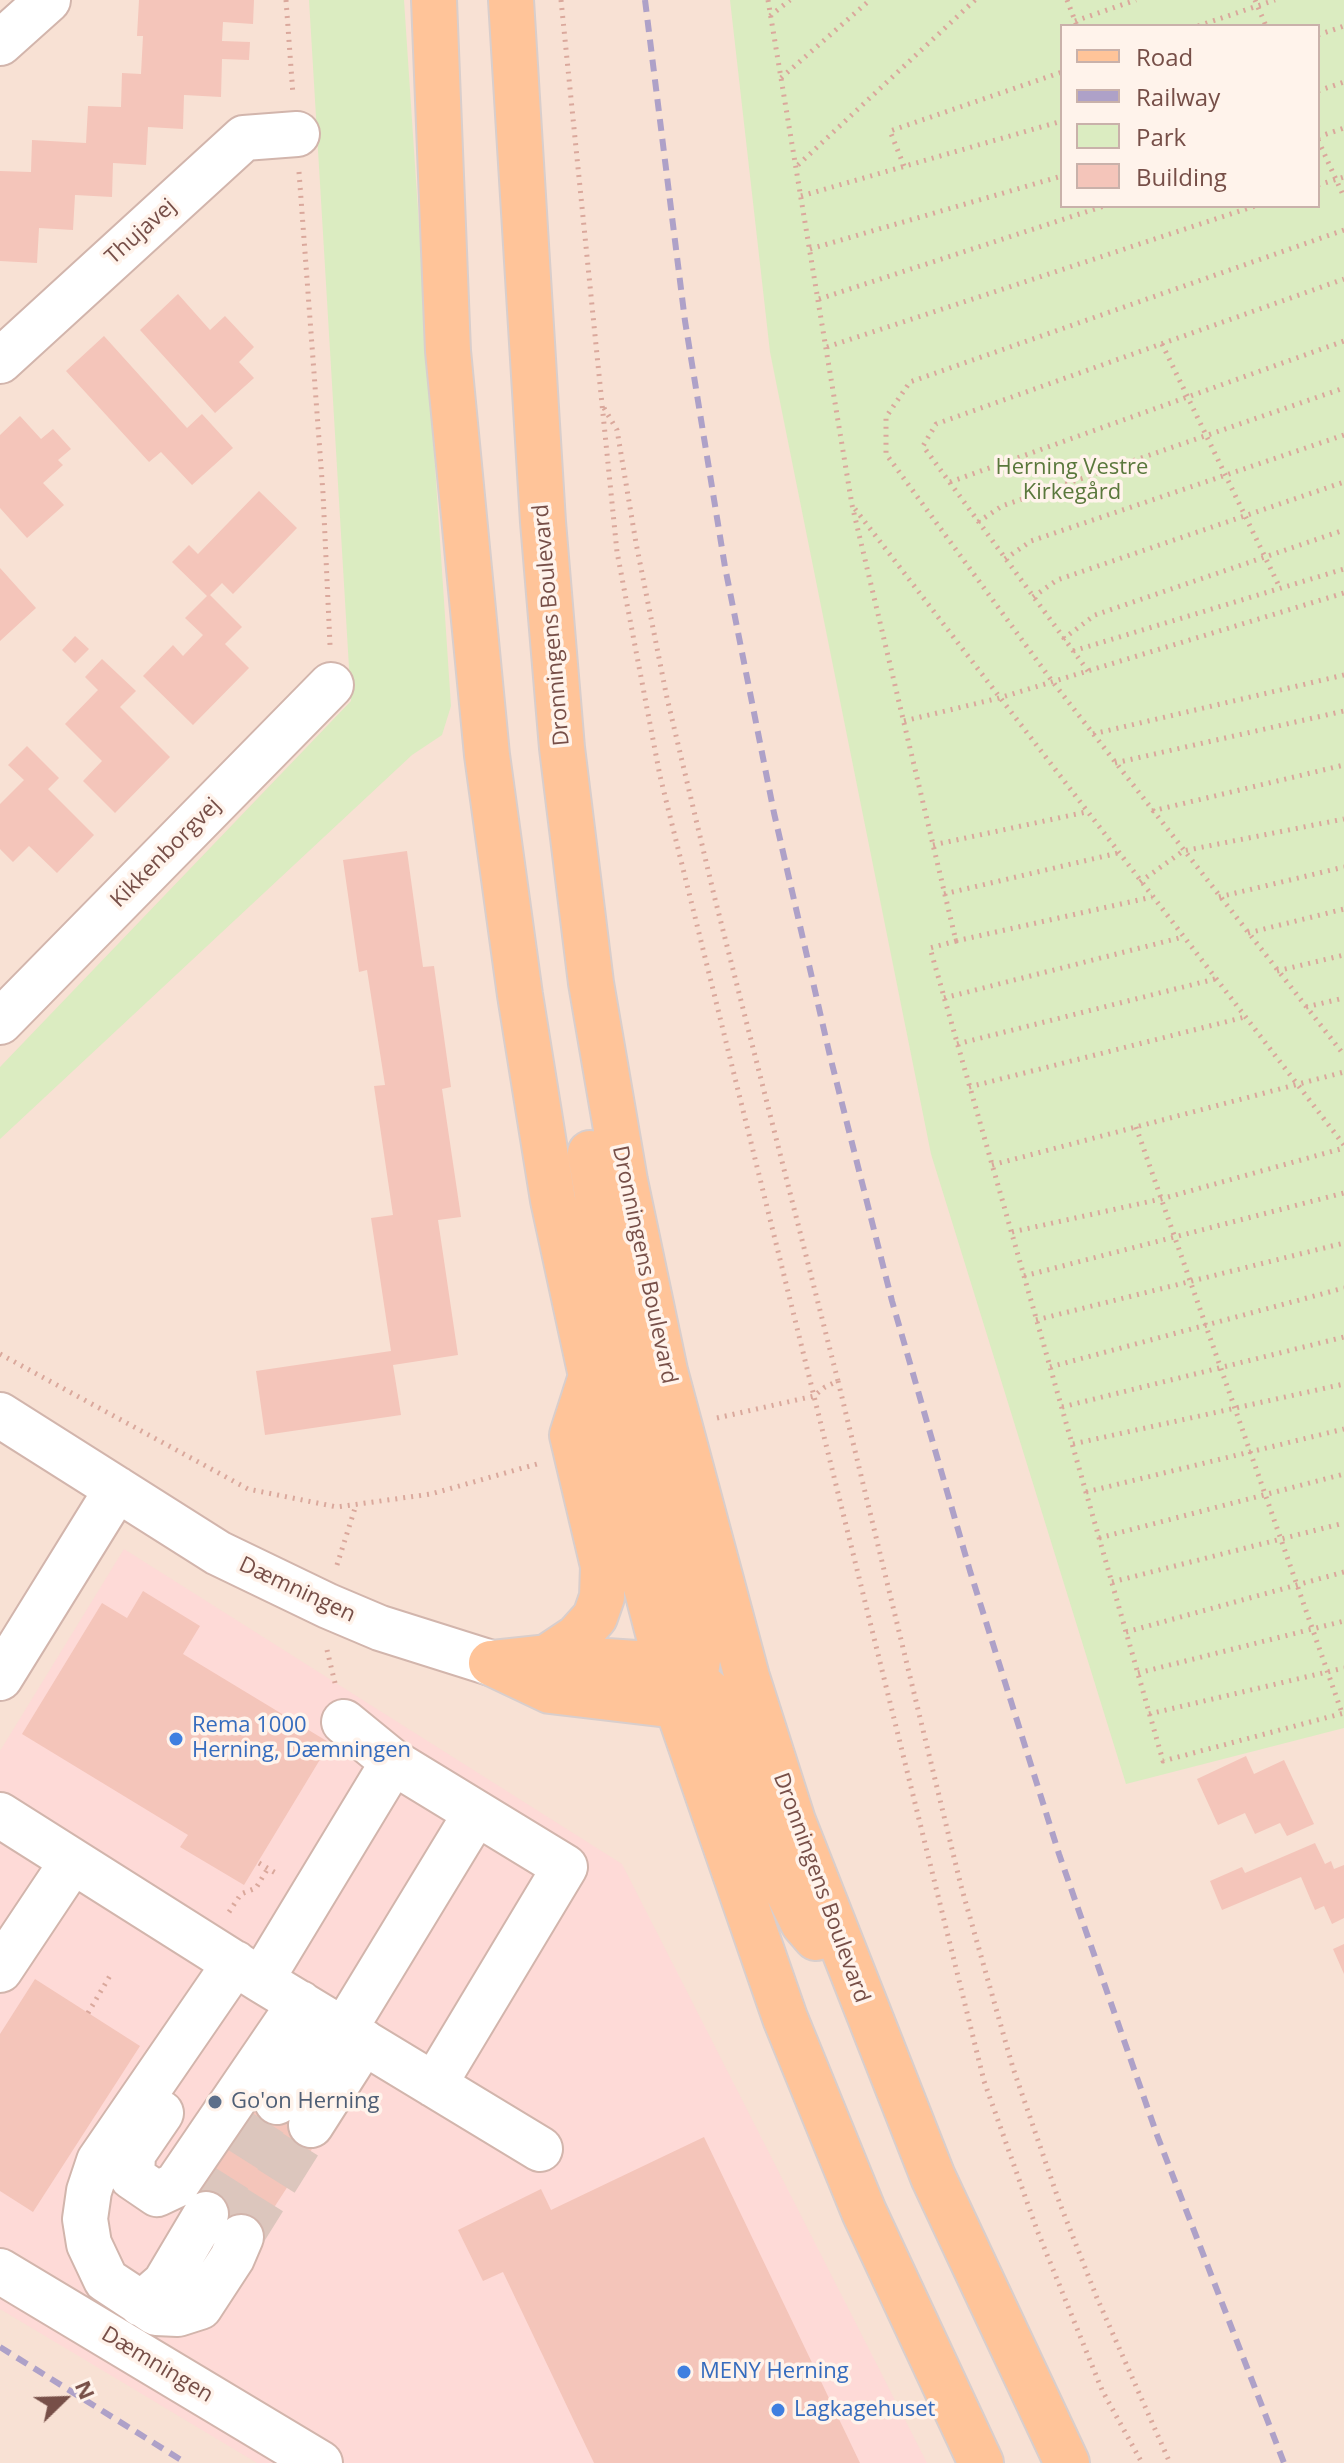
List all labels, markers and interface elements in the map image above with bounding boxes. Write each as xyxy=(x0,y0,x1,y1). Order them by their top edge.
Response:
legend xyxy=(1060,24,1320,208)
text: Road xyxy=(1136,40,1193,73)
text: Railway xyxy=(1136,80,1220,113)
text: Park xyxy=(1136,120,1186,153)
text: Building xyxy=(1136,160,1227,193)
street label: Thujavej xyxy=(100,193,182,271)
park label: Herning Vestre Kirkegård xyxy=(996,455,1148,506)
street label: Dronningens Boulevard xyxy=(528,503,576,747)
street label: Kikkenborgvej xyxy=(106,793,226,913)
street label: Dronningens Boulevard xyxy=(606,1144,682,1386)
street label: Dæmningen xyxy=(234,1551,360,1629)
place label: Rema 1000 Herning, Dæmningen xyxy=(192,1713,411,1764)
marker: Rema 1000 Herning, Dæmningen xyxy=(167,1730,185,1748)
street label: Dronningens Boulevard xyxy=(767,1769,875,2007)
place label: Go'on Herning xyxy=(231,2089,380,2115)
marker: Go'on Herning xyxy=(206,2093,224,2111)
street label: Dæmningen xyxy=(96,2321,218,2409)
north arrow xyxy=(24,2359,104,2439)
place label: MENY Herning xyxy=(700,2359,849,2385)
marker: MENY Herning xyxy=(675,2363,693,2381)
text: N xyxy=(69,2376,103,2404)
place label: Lagkagehuset xyxy=(794,2397,935,2423)
marker: Lagkagehuset xyxy=(769,2401,787,2419)

